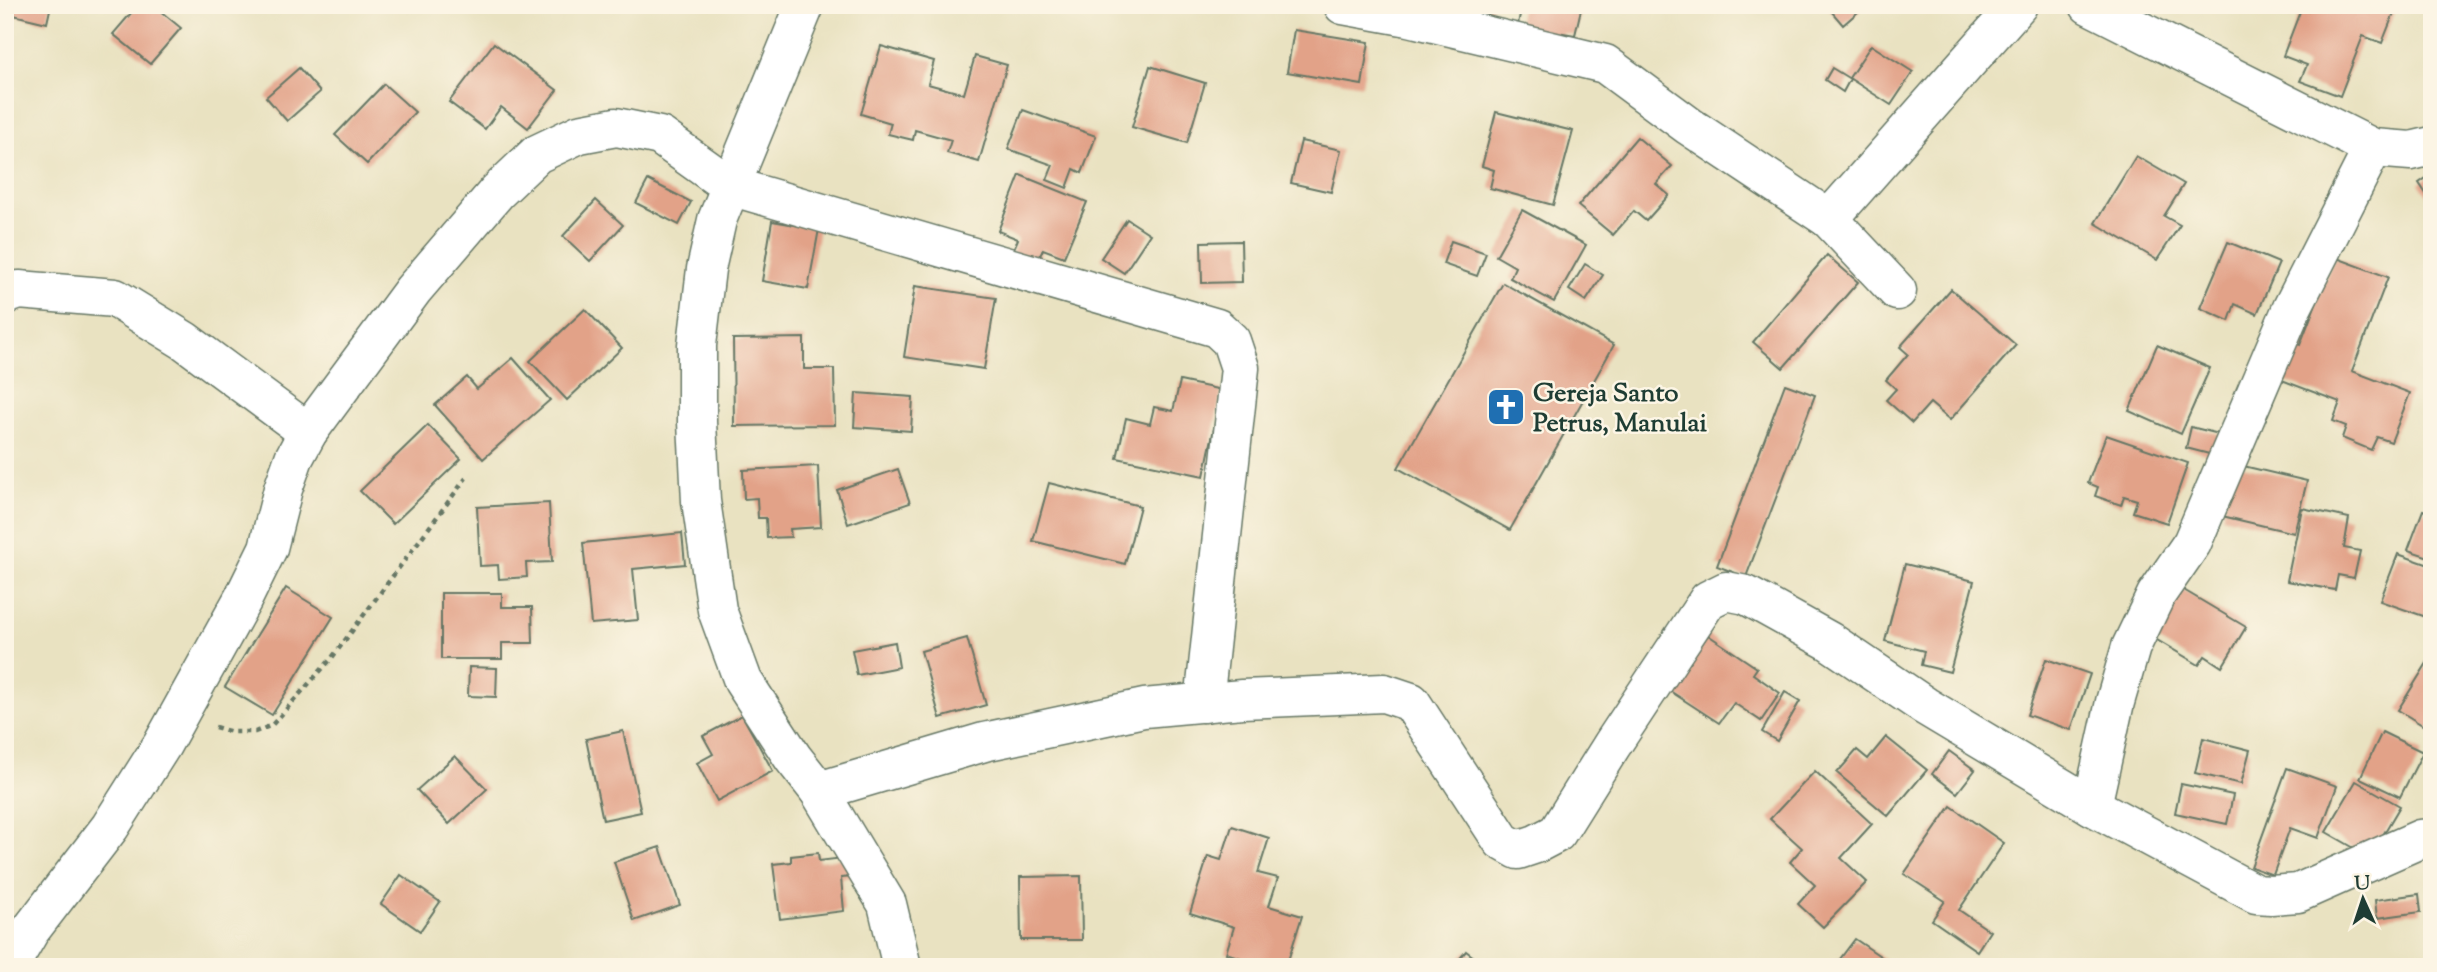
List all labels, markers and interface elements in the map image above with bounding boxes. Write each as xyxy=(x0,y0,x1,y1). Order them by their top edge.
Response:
place label: Gereja Santo Petrus, Manulai xyxy=(1533,376,1708,443)
church icon: Gereja Santo Petrus, Manulai xyxy=(1485,386,1527,428)
north arrow xyxy=(2328,864,2398,934)
text: U xyxy=(2354,871,2371,898)

